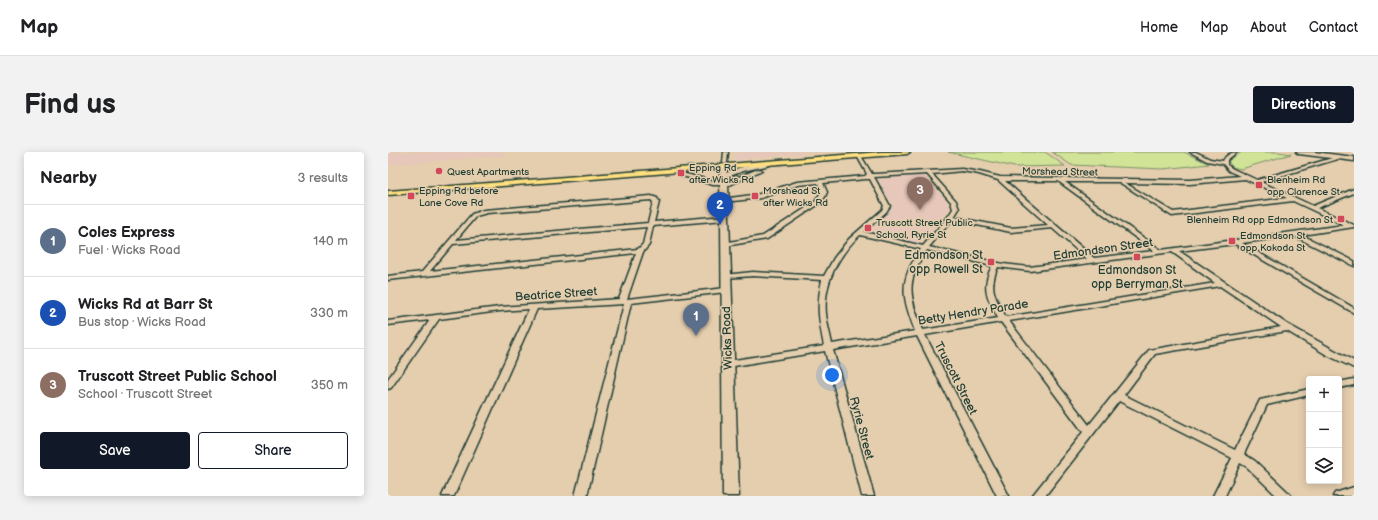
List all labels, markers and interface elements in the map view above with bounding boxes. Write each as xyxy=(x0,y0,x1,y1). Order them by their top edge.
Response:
text: Map xyxy=(20,16,58,39)
text: Home xyxy=(1140,19,1178,36)
text: Map xyxy=(1200,19,1228,36)
text: About xyxy=(1250,19,1287,36)
text: Contact xyxy=(1309,19,1358,36)
button: Directions xyxy=(1253,86,1354,123)
text: Find us xyxy=(24,88,116,121)
place label: Epping Rd after Wicks Rd xyxy=(689,162,754,186)
street label: Morshead Street xyxy=(1022,165,1098,179)
marker: Quest Apartments xyxy=(434,166,444,176)
place label: Quest Apartments xyxy=(447,166,529,178)
text: Nearby xyxy=(40,168,97,188)
marker: Epping Rd after Wicks Rd xyxy=(676,168,686,178)
text: 3 results xyxy=(297,170,348,186)
place label: Blenheim Rd opp Clarence St xyxy=(1267,174,1340,198)
pin: 3 xyxy=(907,177,933,210)
marker: Blenheim Rd opp Clarence St xyxy=(1254,180,1264,190)
place label: Epping Rd before Lane Cove Rd xyxy=(419,185,499,209)
place label: Morshead St after Wicks Rd xyxy=(763,185,828,209)
marker: Epping Rd before Lane Cove Rd xyxy=(406,191,416,201)
marker: Morshead St after Wicks Rd xyxy=(750,191,760,201)
pin: 2 xyxy=(707,192,733,225)
place label: Blenheim Rd opp Edmondson St xyxy=(1187,214,1333,226)
marker: Blenheim Rd opp Edmondson St xyxy=(1336,214,1346,224)
place label: Truscott Street Public School, Ryrie St xyxy=(876,217,973,241)
text: Coles Express xyxy=(78,223,175,242)
marker: Truscott Street Public School, Ryrie St xyxy=(863,223,873,233)
place label: Edmondson St opp Kokoda St xyxy=(1240,230,1306,254)
text: 1 xyxy=(50,233,56,249)
text: 140 m xyxy=(313,233,348,249)
street label: Edmondson Street xyxy=(1052,235,1154,264)
marker: Edmondson St opp Kokoda St xyxy=(1227,236,1237,246)
text: Fuel · Wicks Road xyxy=(78,242,180,258)
place label: Edmondson St opp Rowell St xyxy=(904,248,983,277)
marker: Edmondson St opp Berryman St xyxy=(1132,252,1142,262)
marker: Edmondson St opp Rowell St xyxy=(986,257,996,267)
place label: Edmondson St opp Berryman St xyxy=(1091,263,1183,292)
street label: Beatrice Street xyxy=(514,284,598,305)
text: Wicks Rd at Barr St xyxy=(78,295,213,314)
street label: Betty Hendry Parade xyxy=(917,296,1029,329)
pin: 1 xyxy=(683,303,709,336)
text: 2 xyxy=(49,305,57,321)
text: 330 m xyxy=(310,305,348,321)
street label: Wicks Road xyxy=(719,306,736,370)
text: Bus stop · Wicks Road xyxy=(78,314,206,330)
street label: Truscott Street xyxy=(931,339,981,418)
your location xyxy=(822,365,842,385)
text: Truscott Street Public School xyxy=(78,367,277,386)
map controls xyxy=(1306,376,1342,484)
button: + xyxy=(1306,376,1342,412)
text: 3 xyxy=(49,377,57,393)
text: 350 m xyxy=(311,377,348,393)
text: School · Truscott Street xyxy=(78,386,212,402)
street label: Ryrie Street xyxy=(846,395,877,461)
button: − xyxy=(1306,412,1342,448)
button: Save xyxy=(40,432,190,469)
button: Share xyxy=(198,432,348,469)
button: layers xyxy=(1306,448,1342,484)

